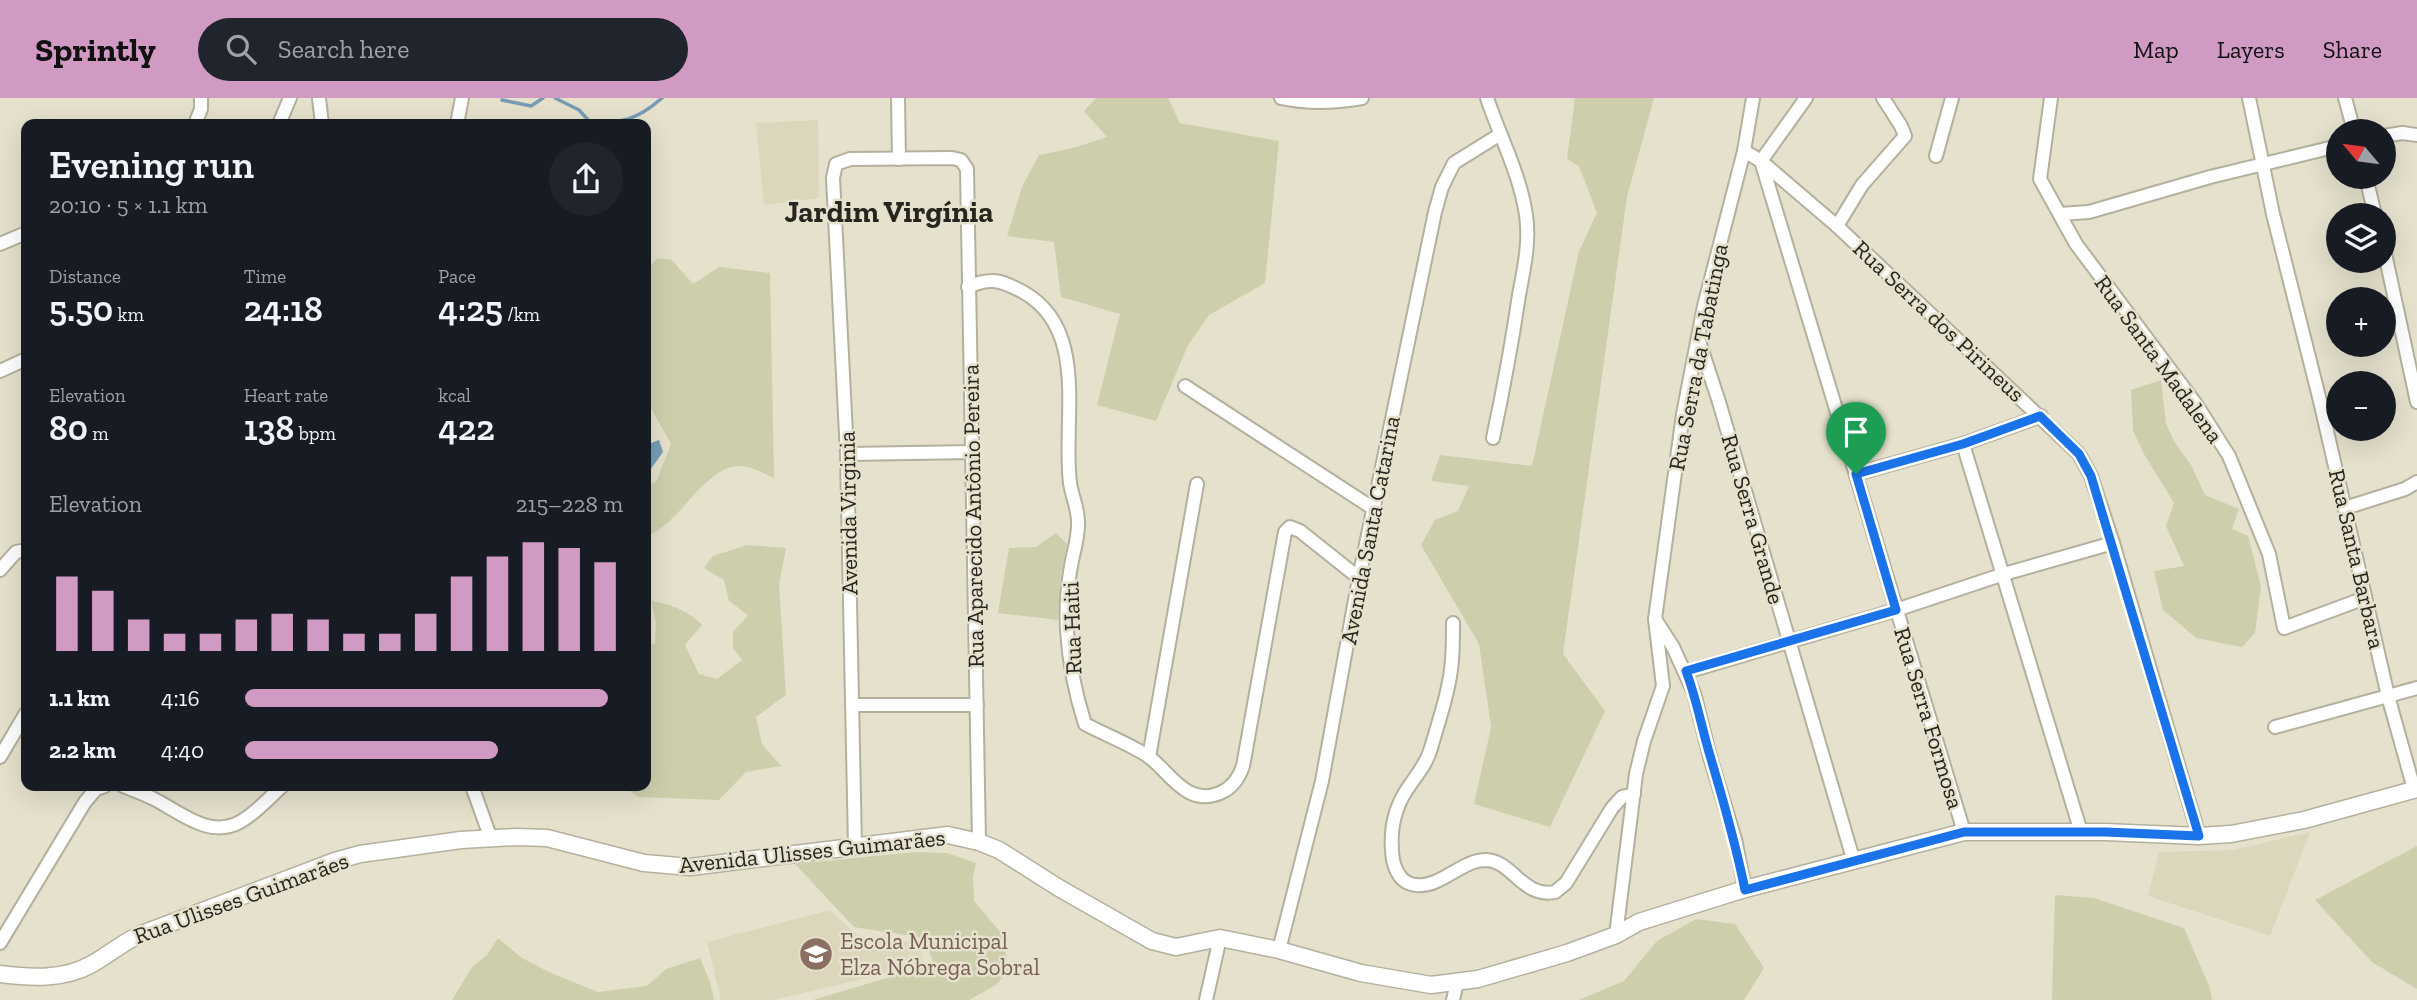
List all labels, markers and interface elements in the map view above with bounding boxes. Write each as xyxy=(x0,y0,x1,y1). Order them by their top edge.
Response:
search box xyxy=(198,18,688,81)
text: Sprintly xyxy=(35,30,156,69)
icon: search xyxy=(222,30,260,68)
text: Search here xyxy=(278,33,409,65)
text: Map xyxy=(2133,35,2179,64)
text: Layers xyxy=(2217,35,2285,64)
text: Share xyxy=(2323,35,2382,64)
north arrow xyxy=(2326,119,2396,189)
map controls xyxy=(2326,119,2396,441)
text: Evening run xyxy=(49,142,254,188)
button: share xyxy=(549,142,623,216)
text: 20:10 · 5 × 1.1 km xyxy=(49,191,208,219)
district label: Jardim Virgínia xyxy=(785,194,993,230)
button: layers xyxy=(2326,203,2396,273)
street label: Rua Serra dos Pirineus xyxy=(1847,234,2031,408)
street label: Rua Serra da Tabatinga xyxy=(1662,241,1734,473)
text: Distance xyxy=(49,265,121,288)
text: Time xyxy=(244,265,286,288)
text: Pace xyxy=(438,265,476,288)
street label: Rua Santa Madalena xyxy=(2089,269,2229,449)
button: + xyxy=(2326,287,2396,357)
text: 5.50 xyxy=(49,288,113,330)
text: 24:18 xyxy=(244,288,323,330)
text: 4:25 xyxy=(438,288,503,330)
text: km xyxy=(113,303,144,326)
text: /km xyxy=(503,303,540,326)
street label: Rua Aparecido Antônio Pereira xyxy=(956,364,990,668)
button: − xyxy=(2326,371,2396,441)
text: Elevation xyxy=(49,384,126,407)
text: Heart rate xyxy=(244,384,328,407)
text: kcal xyxy=(438,384,471,407)
pin xyxy=(1826,402,1886,474)
text: 80 xyxy=(49,407,88,449)
text: 138 xyxy=(244,407,294,449)
text: 422 xyxy=(438,407,495,449)
street label: Avenida Santa Catarina xyxy=(1334,413,1406,647)
icon: arrive xyxy=(1837,413,1875,451)
text: m xyxy=(88,422,109,445)
text: bpm xyxy=(294,422,336,445)
street label: Avenida Virginia xyxy=(833,431,863,595)
street label: Rua Serra Grande xyxy=(1715,431,1791,607)
street label: Rua Santa Barbara xyxy=(2323,466,2391,652)
text: Elevation xyxy=(49,490,142,518)
text: 215–228 m xyxy=(516,490,623,518)
street label: Rua Haiti xyxy=(1056,581,1088,675)
street label: Rua Serra Formosa xyxy=(1888,624,1970,812)
text: 1.1 km xyxy=(49,684,110,712)
text: 4:16 xyxy=(161,684,200,712)
text: 2.2 km xyxy=(49,736,116,764)
text: 4:40 xyxy=(161,736,204,764)
street label: Avenida Ulisses Guimarães xyxy=(677,823,947,879)
street label: Rua Ulisses Guimarães xyxy=(130,846,352,950)
place label: Escola Municipal Elza Nóbrega Sobral xyxy=(840,927,1040,981)
school or university icon: Escola Municipal Elza Nóbrega Sobral xyxy=(797,935,835,973)

